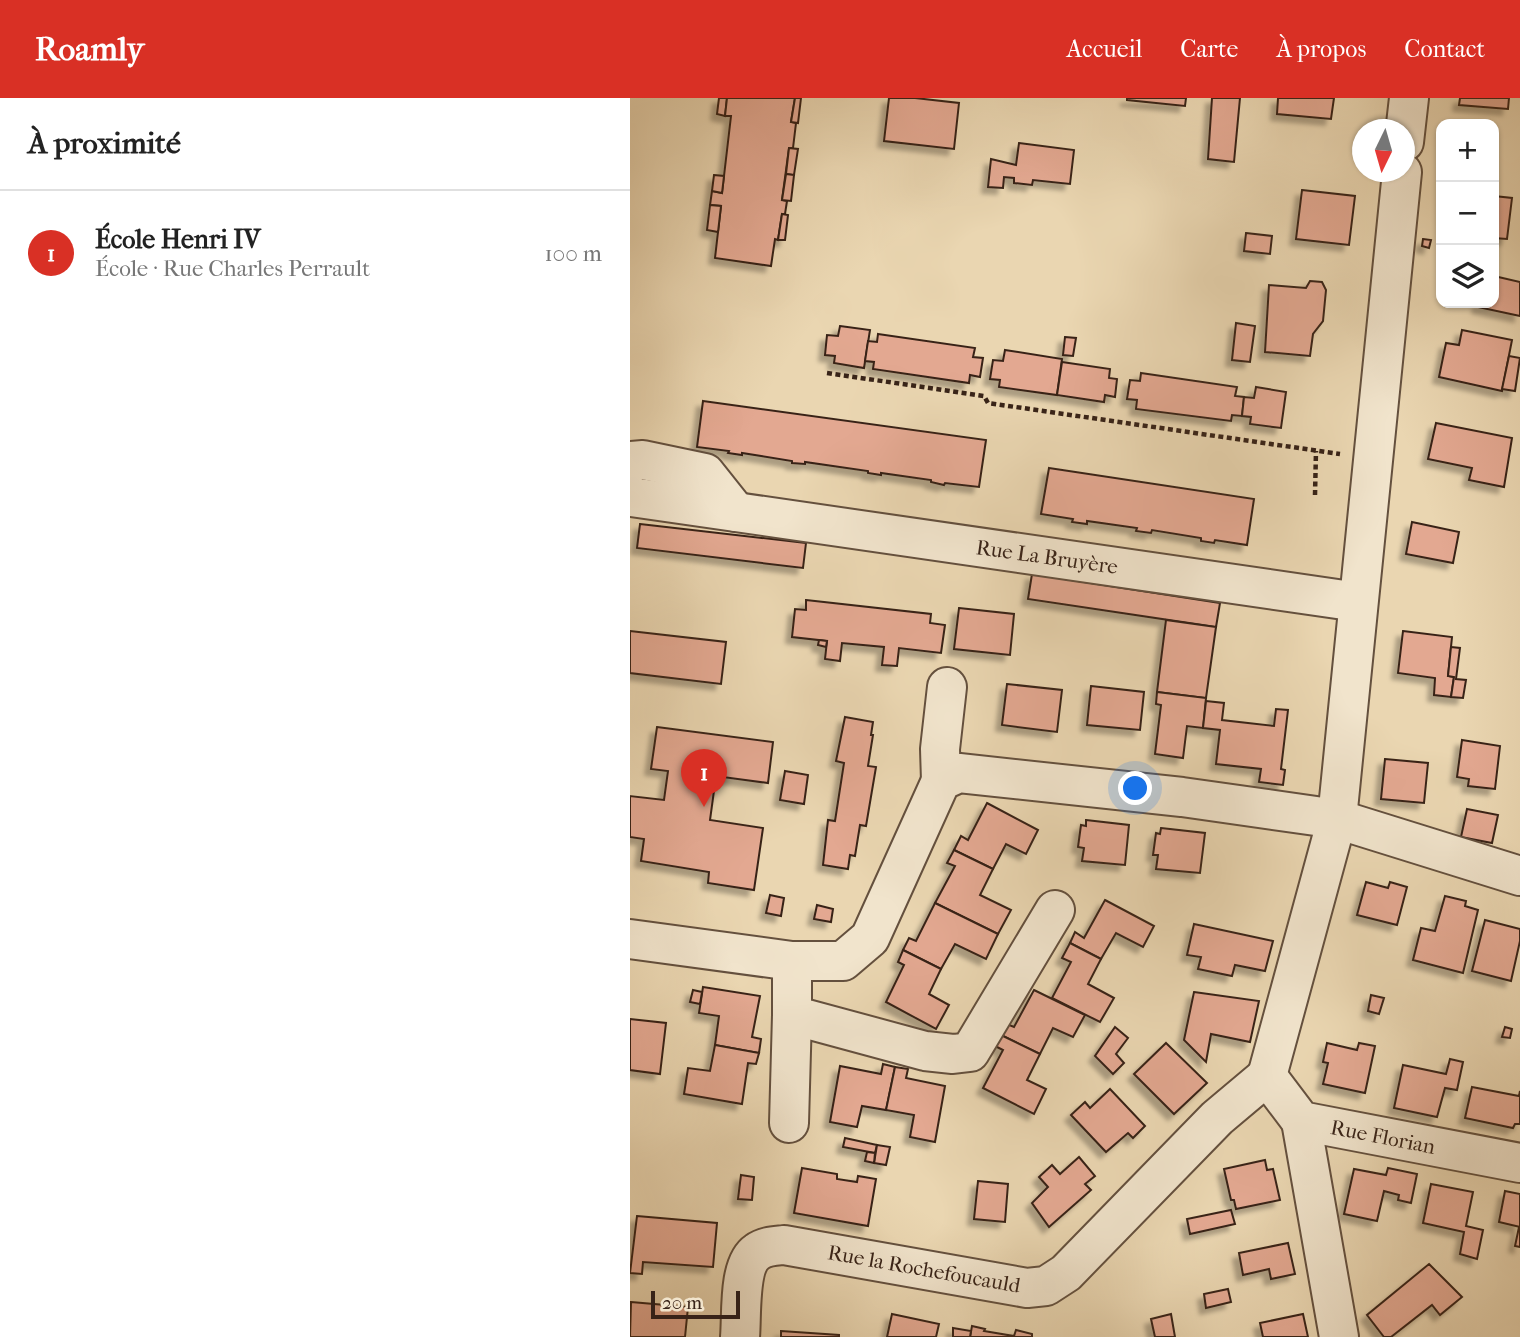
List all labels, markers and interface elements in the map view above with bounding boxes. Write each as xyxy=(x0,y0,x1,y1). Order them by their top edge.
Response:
text: Roamly xyxy=(35,30,144,69)
text: Accueil xyxy=(1067,35,1142,63)
text: Carte xyxy=(1180,35,1238,63)
text: À propos xyxy=(1276,35,1366,63)
text: Contact xyxy=(1404,35,1485,63)
north arrow xyxy=(1352,119,1415,182)
map controls xyxy=(1436,119,1499,308)
button: + xyxy=(1436,119,1499,182)
text: À proximité xyxy=(28,126,181,161)
button: − xyxy=(1436,182,1499,245)
text: École Henri IV xyxy=(95,224,260,255)
text: 1 xyxy=(47,240,55,267)
text: 100 m xyxy=(544,240,602,267)
button: layers xyxy=(1436,245,1499,308)
text: École · Rue Charles Perrault xyxy=(95,255,370,282)
street label: Rue La Bruyère xyxy=(974,535,1120,579)
pin: 1 xyxy=(681,749,727,807)
your location xyxy=(1118,771,1152,805)
street label: Rue Florian xyxy=(1329,1115,1437,1159)
street label: Rue la Rochefoucauld xyxy=(826,1240,1023,1298)
scale bar xyxy=(651,1288,740,1320)
text: 20 m xyxy=(662,1292,702,1314)

